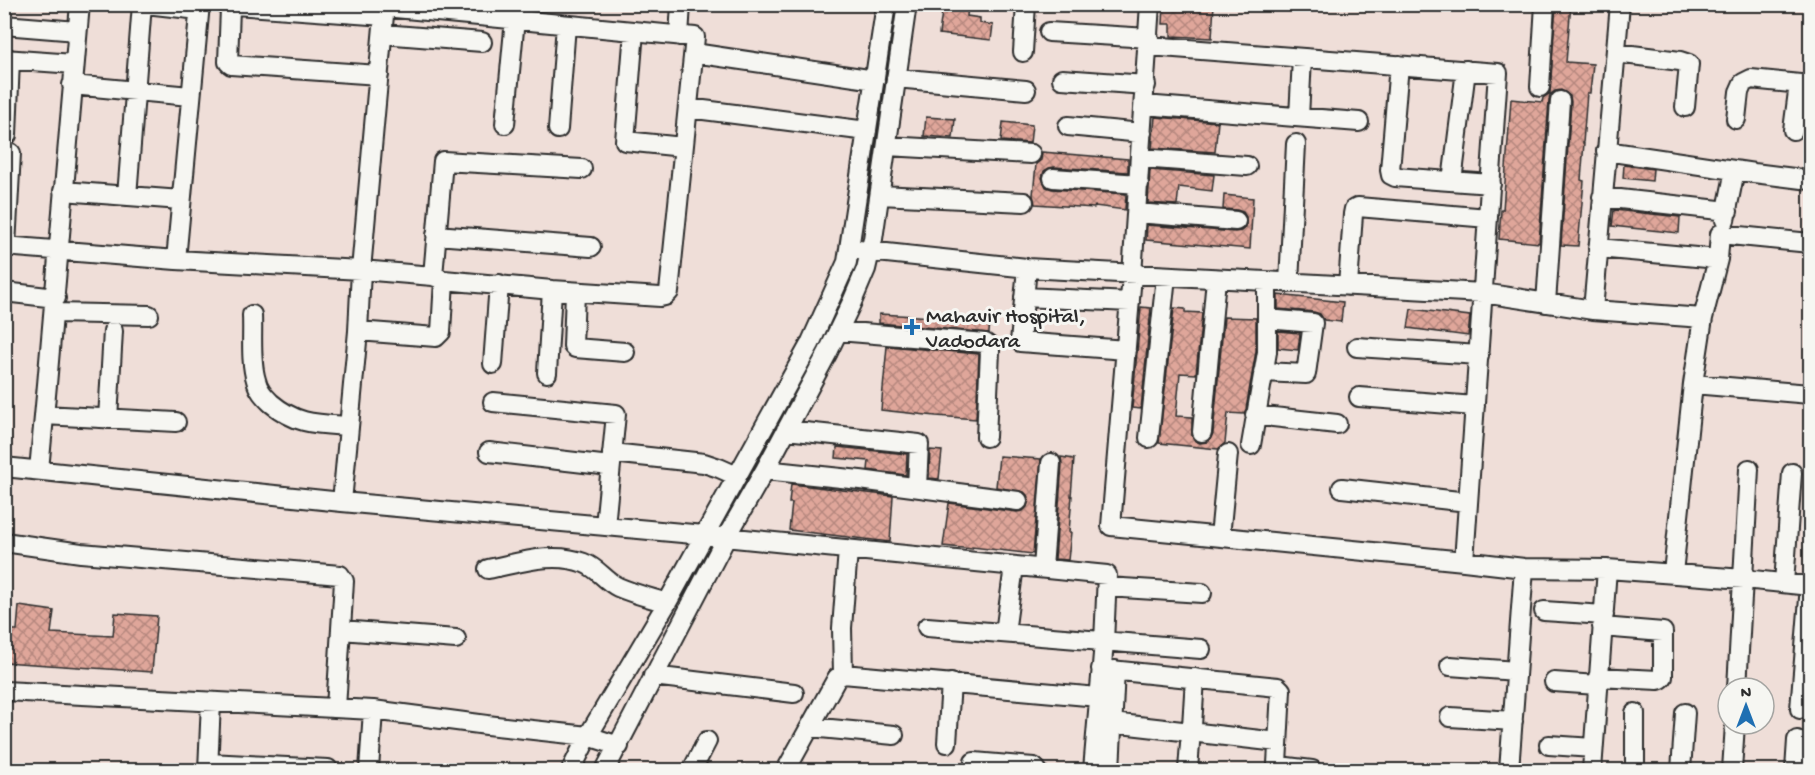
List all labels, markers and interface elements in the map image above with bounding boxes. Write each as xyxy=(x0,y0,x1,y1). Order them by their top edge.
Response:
place label: Mahavir Hospital, Vadodara xyxy=(925,305,1086,356)
marker: Mahavir Hospital, Vadodara xyxy=(903,318,921,336)
north arrow xyxy=(1716,676,1776,736)
text: N xyxy=(1741,685,1752,704)

